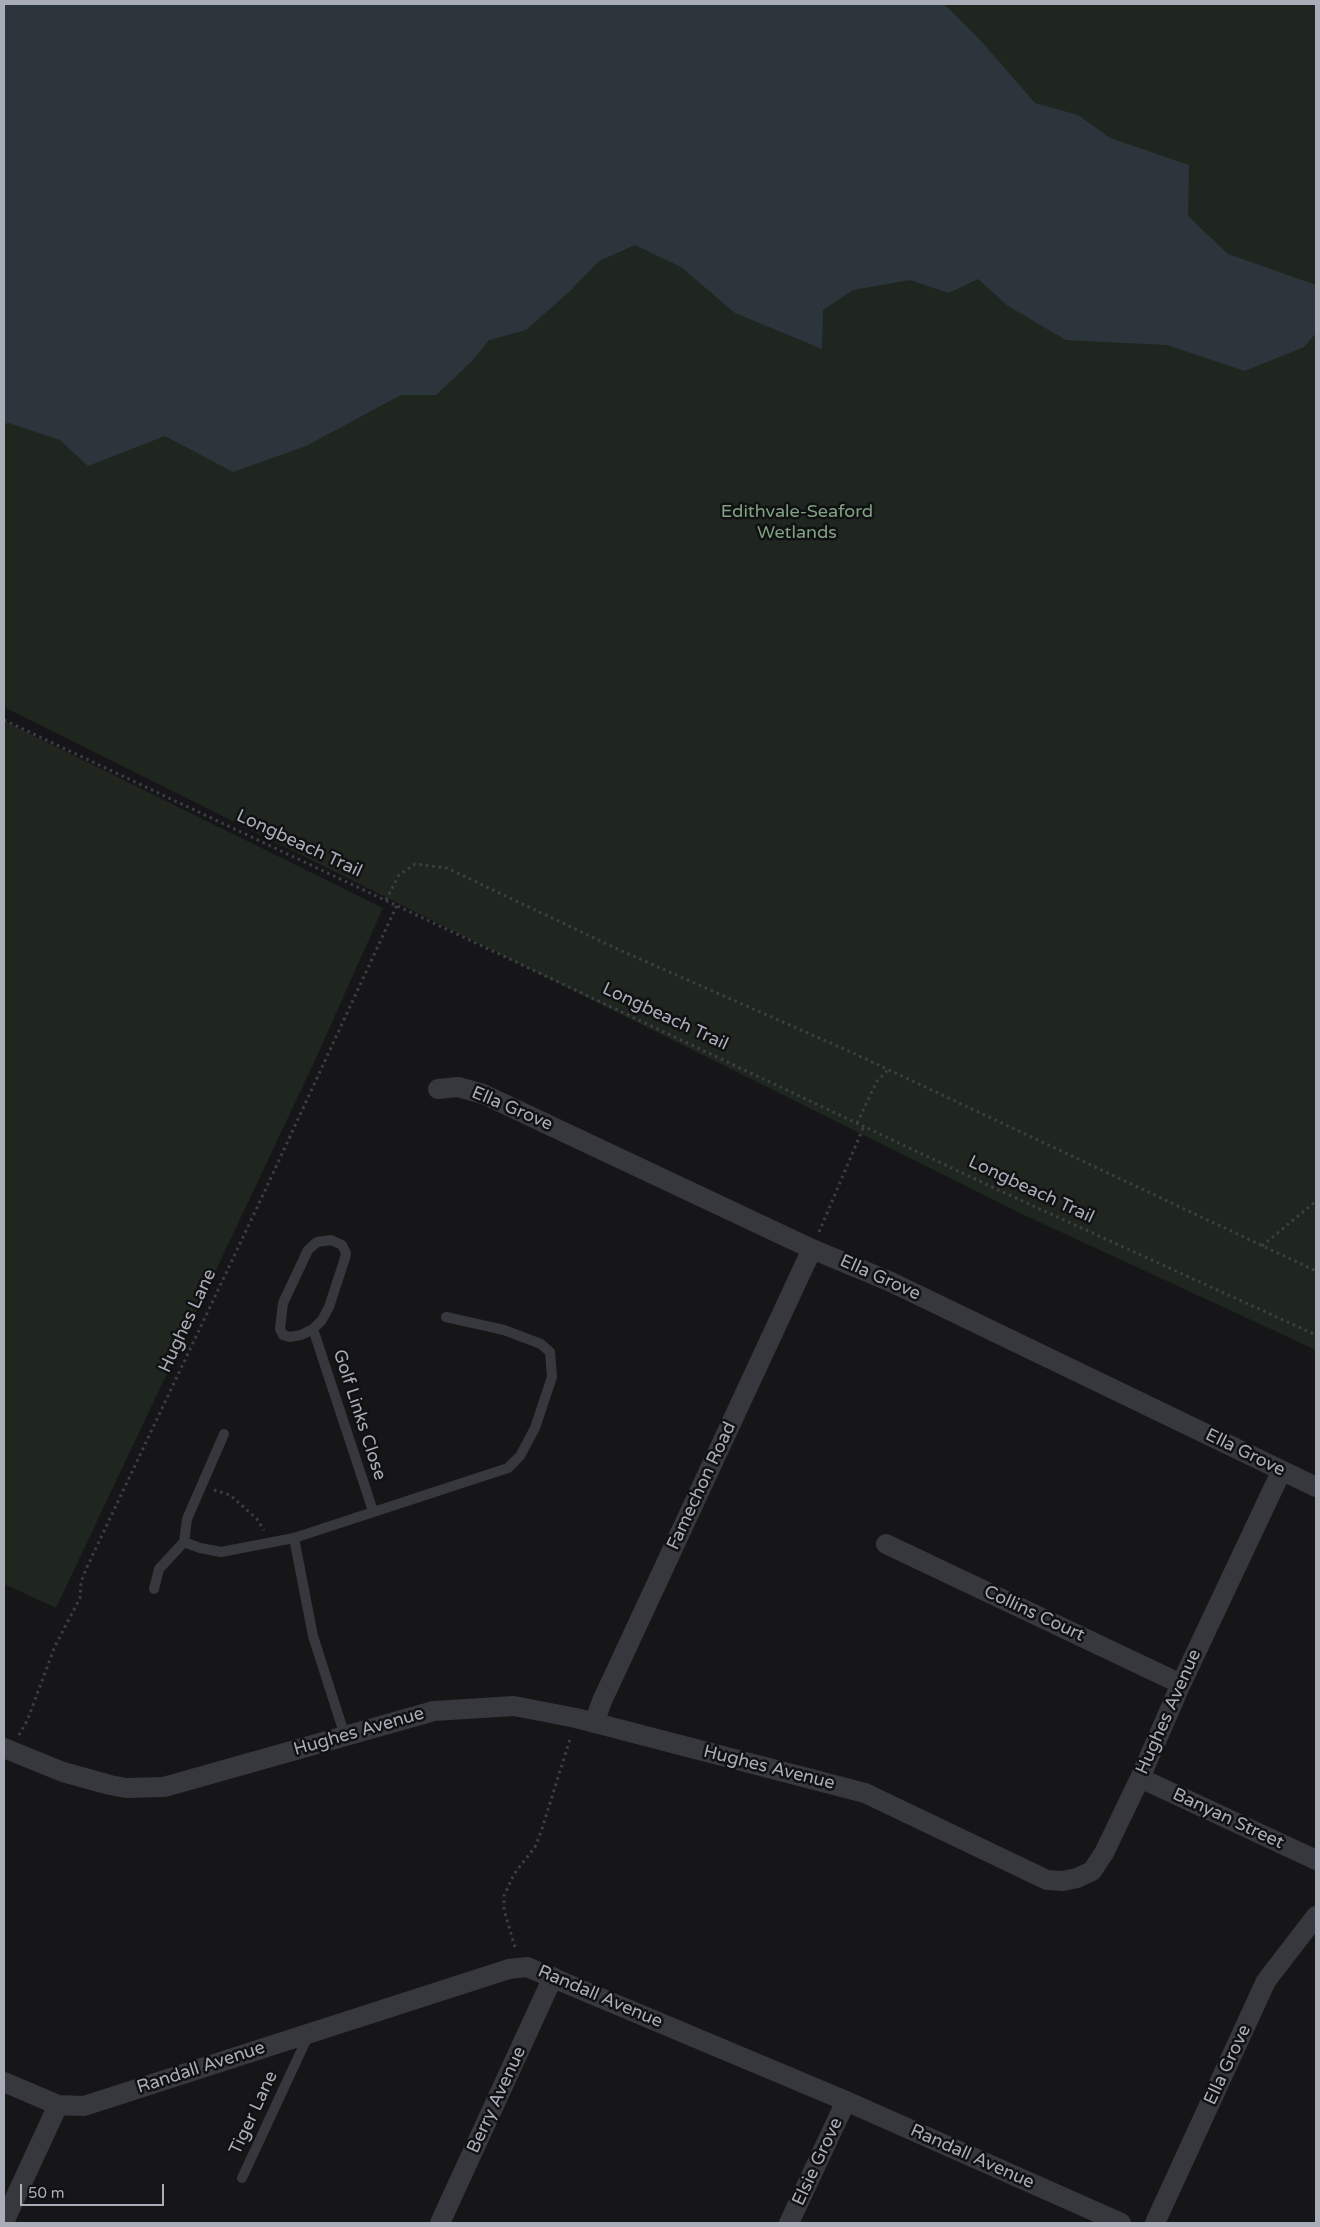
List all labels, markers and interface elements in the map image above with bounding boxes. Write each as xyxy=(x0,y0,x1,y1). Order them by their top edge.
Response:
park label: Edithvale-Seaford Wetlands xyxy=(721,501,873,544)
street label: Longbeach Trail xyxy=(233,805,365,883)
street label: Longbeach Trail xyxy=(599,978,731,1056)
street label: Ella Grove xyxy=(468,1082,556,1136)
street label: Longbeach Trail xyxy=(965,1151,1097,1229)
street label: Ella Grove xyxy=(836,1251,924,1305)
street label: Hughes Lane xyxy=(155,1266,221,1376)
street label: Golf Links Close xyxy=(328,1347,390,1483)
street label: Famechon Road xyxy=(663,1419,741,1553)
street label: Ella Grove xyxy=(1202,1424,1288,1482)
street label: Collins Court xyxy=(980,1581,1088,1647)
street label: Hughes Avenue xyxy=(1132,1646,1206,1778)
street label: Hughes Avenue xyxy=(291,1703,427,1761)
street label: Hughes Avenue xyxy=(701,1741,837,1795)
street label: Banyan Street xyxy=(1169,1784,1287,1854)
street label: Randall Avenue xyxy=(534,1961,666,2033)
street label: Ella Grove xyxy=(1200,2022,1256,2108)
street label: Randall Avenue xyxy=(134,2037,268,2099)
street label: Berry Avenue xyxy=(463,2043,531,2157)
street label: Tiger Lane xyxy=(225,2068,283,2158)
street label: Elsie Grove xyxy=(788,2115,848,2209)
street label: Randall Avenue xyxy=(907,2120,1037,2194)
scale bar xyxy=(22,2174,166,2206)
text: 50 m xyxy=(28,2184,65,2202)

